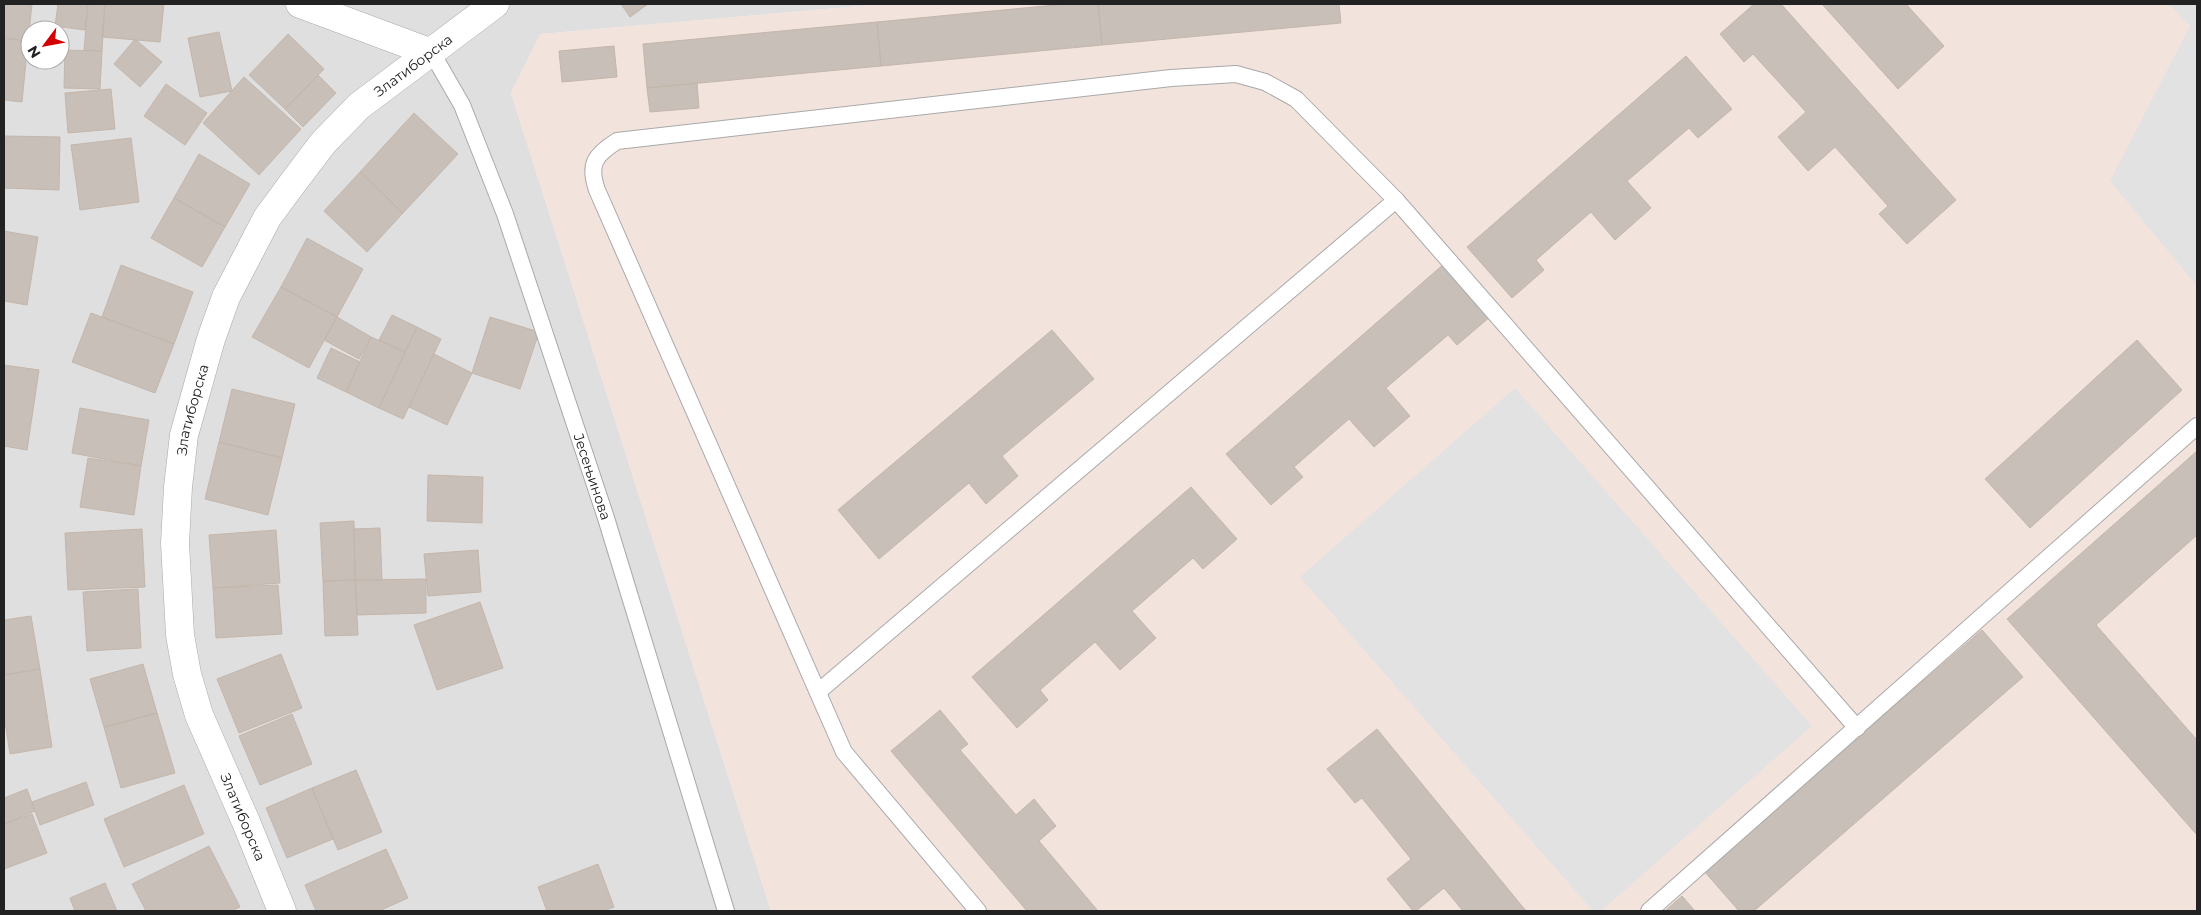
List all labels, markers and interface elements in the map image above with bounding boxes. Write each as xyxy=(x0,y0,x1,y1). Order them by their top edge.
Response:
north arrow xyxy=(20,20,70,70)
street label: Златиборска xyxy=(370,30,456,101)
text: N xyxy=(23,42,45,61)
street label: Златиборска xyxy=(173,362,212,457)
street label: Јесењинова xyxy=(569,431,615,522)
street label: Златиборска xyxy=(216,770,270,864)

